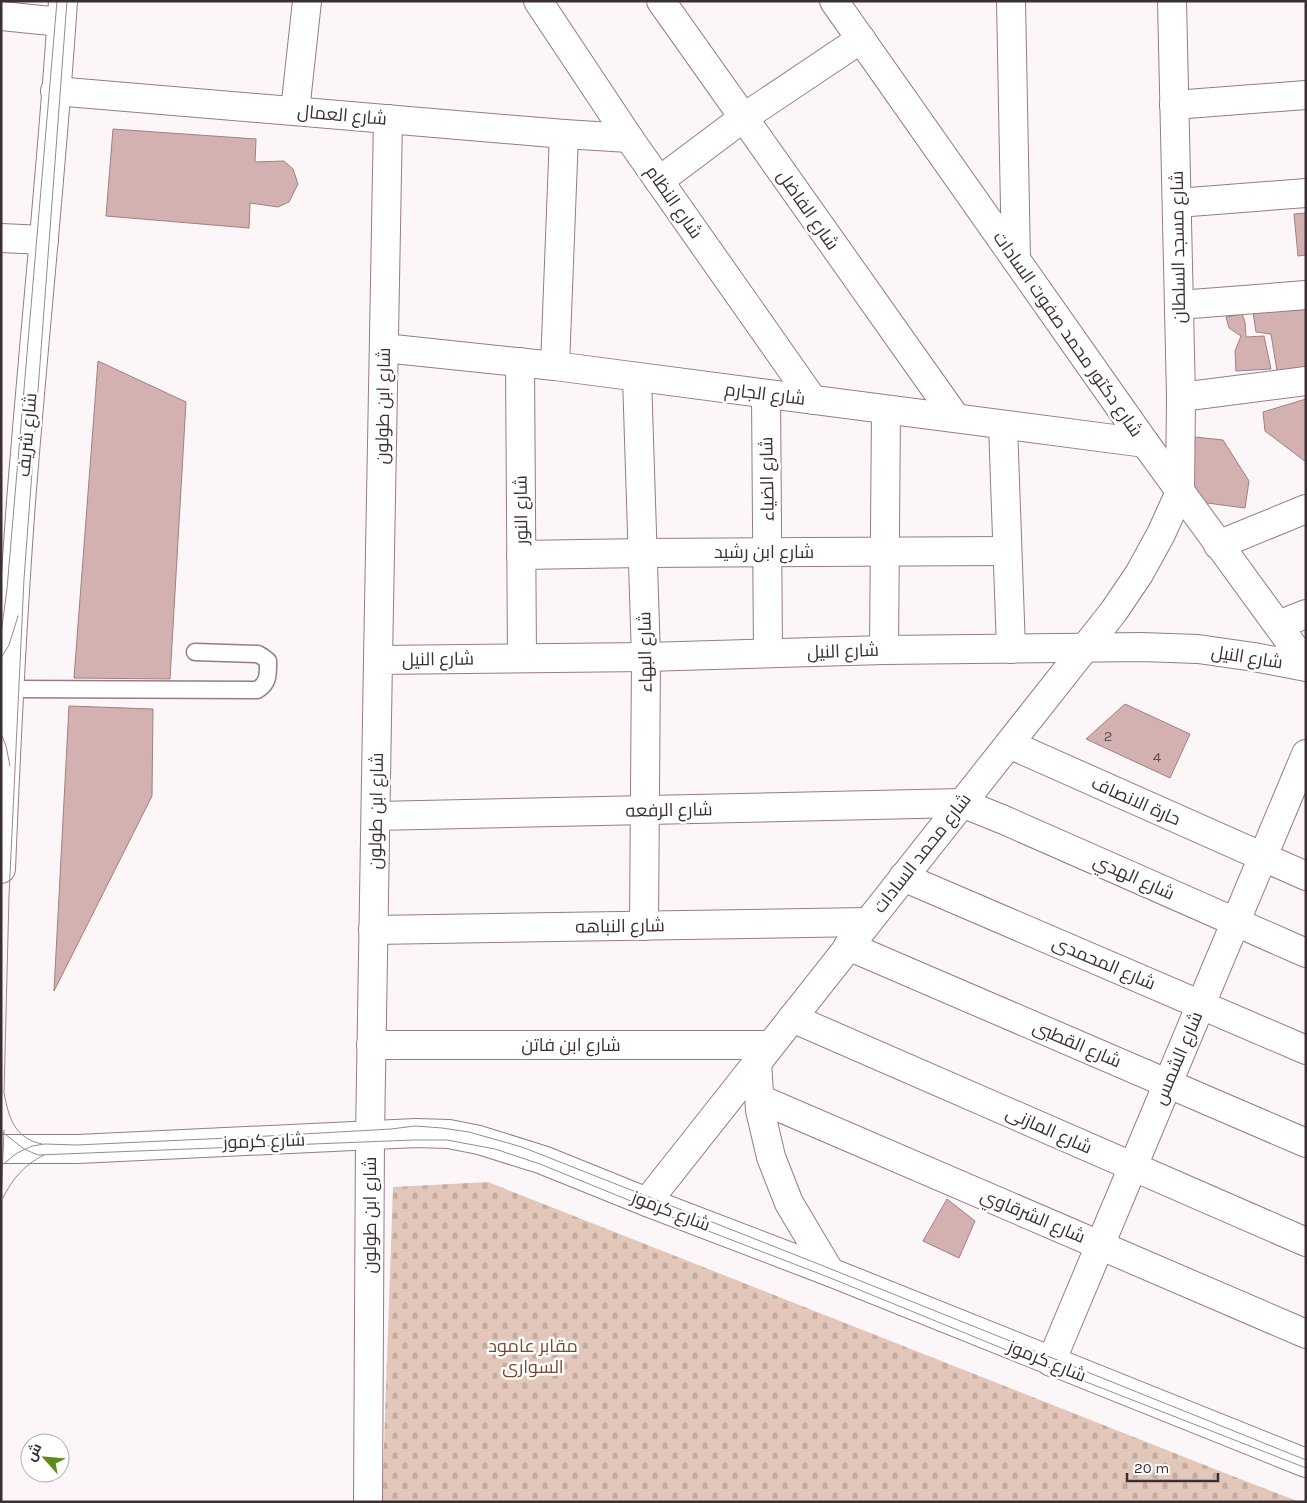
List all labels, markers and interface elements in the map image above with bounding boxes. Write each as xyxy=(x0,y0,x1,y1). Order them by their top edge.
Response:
street label: شارع العمال xyxy=(296,100,388,131)
street label: شارع النظام xyxy=(640,161,707,243)
street label: شارع الفاضل xyxy=(771,166,844,255)
street label: شارع مسجد السلطان xyxy=(1166,171,1191,323)
street label: شارع دكتور محمد صفوت السادات xyxy=(988,227,1147,442)
street label: شارع ابن طولون xyxy=(371,347,396,465)
street label: شارع الجارم xyxy=(723,378,807,411)
street label: شارع شريف xyxy=(12,392,43,478)
street label: شارع الضياء xyxy=(755,436,780,522)
street label: شارع النور xyxy=(509,475,534,546)
street label: شارع ابن رشيد xyxy=(714,541,814,564)
street label: شارع البهاء xyxy=(633,611,658,693)
street label: شارع النيل xyxy=(807,639,879,664)
street label: شارع النيل xyxy=(1210,640,1284,674)
street label: شارع النيل xyxy=(402,647,474,672)
house number: 2 xyxy=(1104,727,1112,745)
house number: 4 xyxy=(1153,748,1162,766)
street label: شارع ابن طولون xyxy=(364,752,389,870)
street label: حارة الانصاف xyxy=(1088,772,1184,830)
street label: شارع محمد السادات xyxy=(868,789,976,918)
street label: شارع الرفعه xyxy=(625,798,713,823)
street label: شارع الهدي xyxy=(1089,849,1178,907)
street label: شارع النباهه xyxy=(575,914,665,939)
street label: شارع المحمدى xyxy=(1049,931,1159,996)
street label: شارع الشمس xyxy=(1149,1008,1208,1108)
street label: شارع القطبى xyxy=(1029,1016,1125,1073)
street label: شارع ابن فاتن xyxy=(521,1034,621,1057)
street label: شارع المازنى xyxy=(1002,1101,1095,1160)
street label: شارع كرموز xyxy=(221,1129,306,1154)
street label: شارع ابن طولون xyxy=(359,1157,382,1273)
street label: شارع الشرقاوي xyxy=(976,1184,1089,1251)
street label: شارع كرموز xyxy=(627,1186,713,1237)
park label: مقابر عامود السوارى xyxy=(488,1335,578,1378)
street label: شارع كرموز xyxy=(1003,1335,1089,1388)
north arrow xyxy=(20,1433,70,1483)
text: ش xyxy=(22,1440,46,1464)
scale bar xyxy=(1127,1450,1218,1482)
text: 20 m xyxy=(1134,1459,1169,1477)

